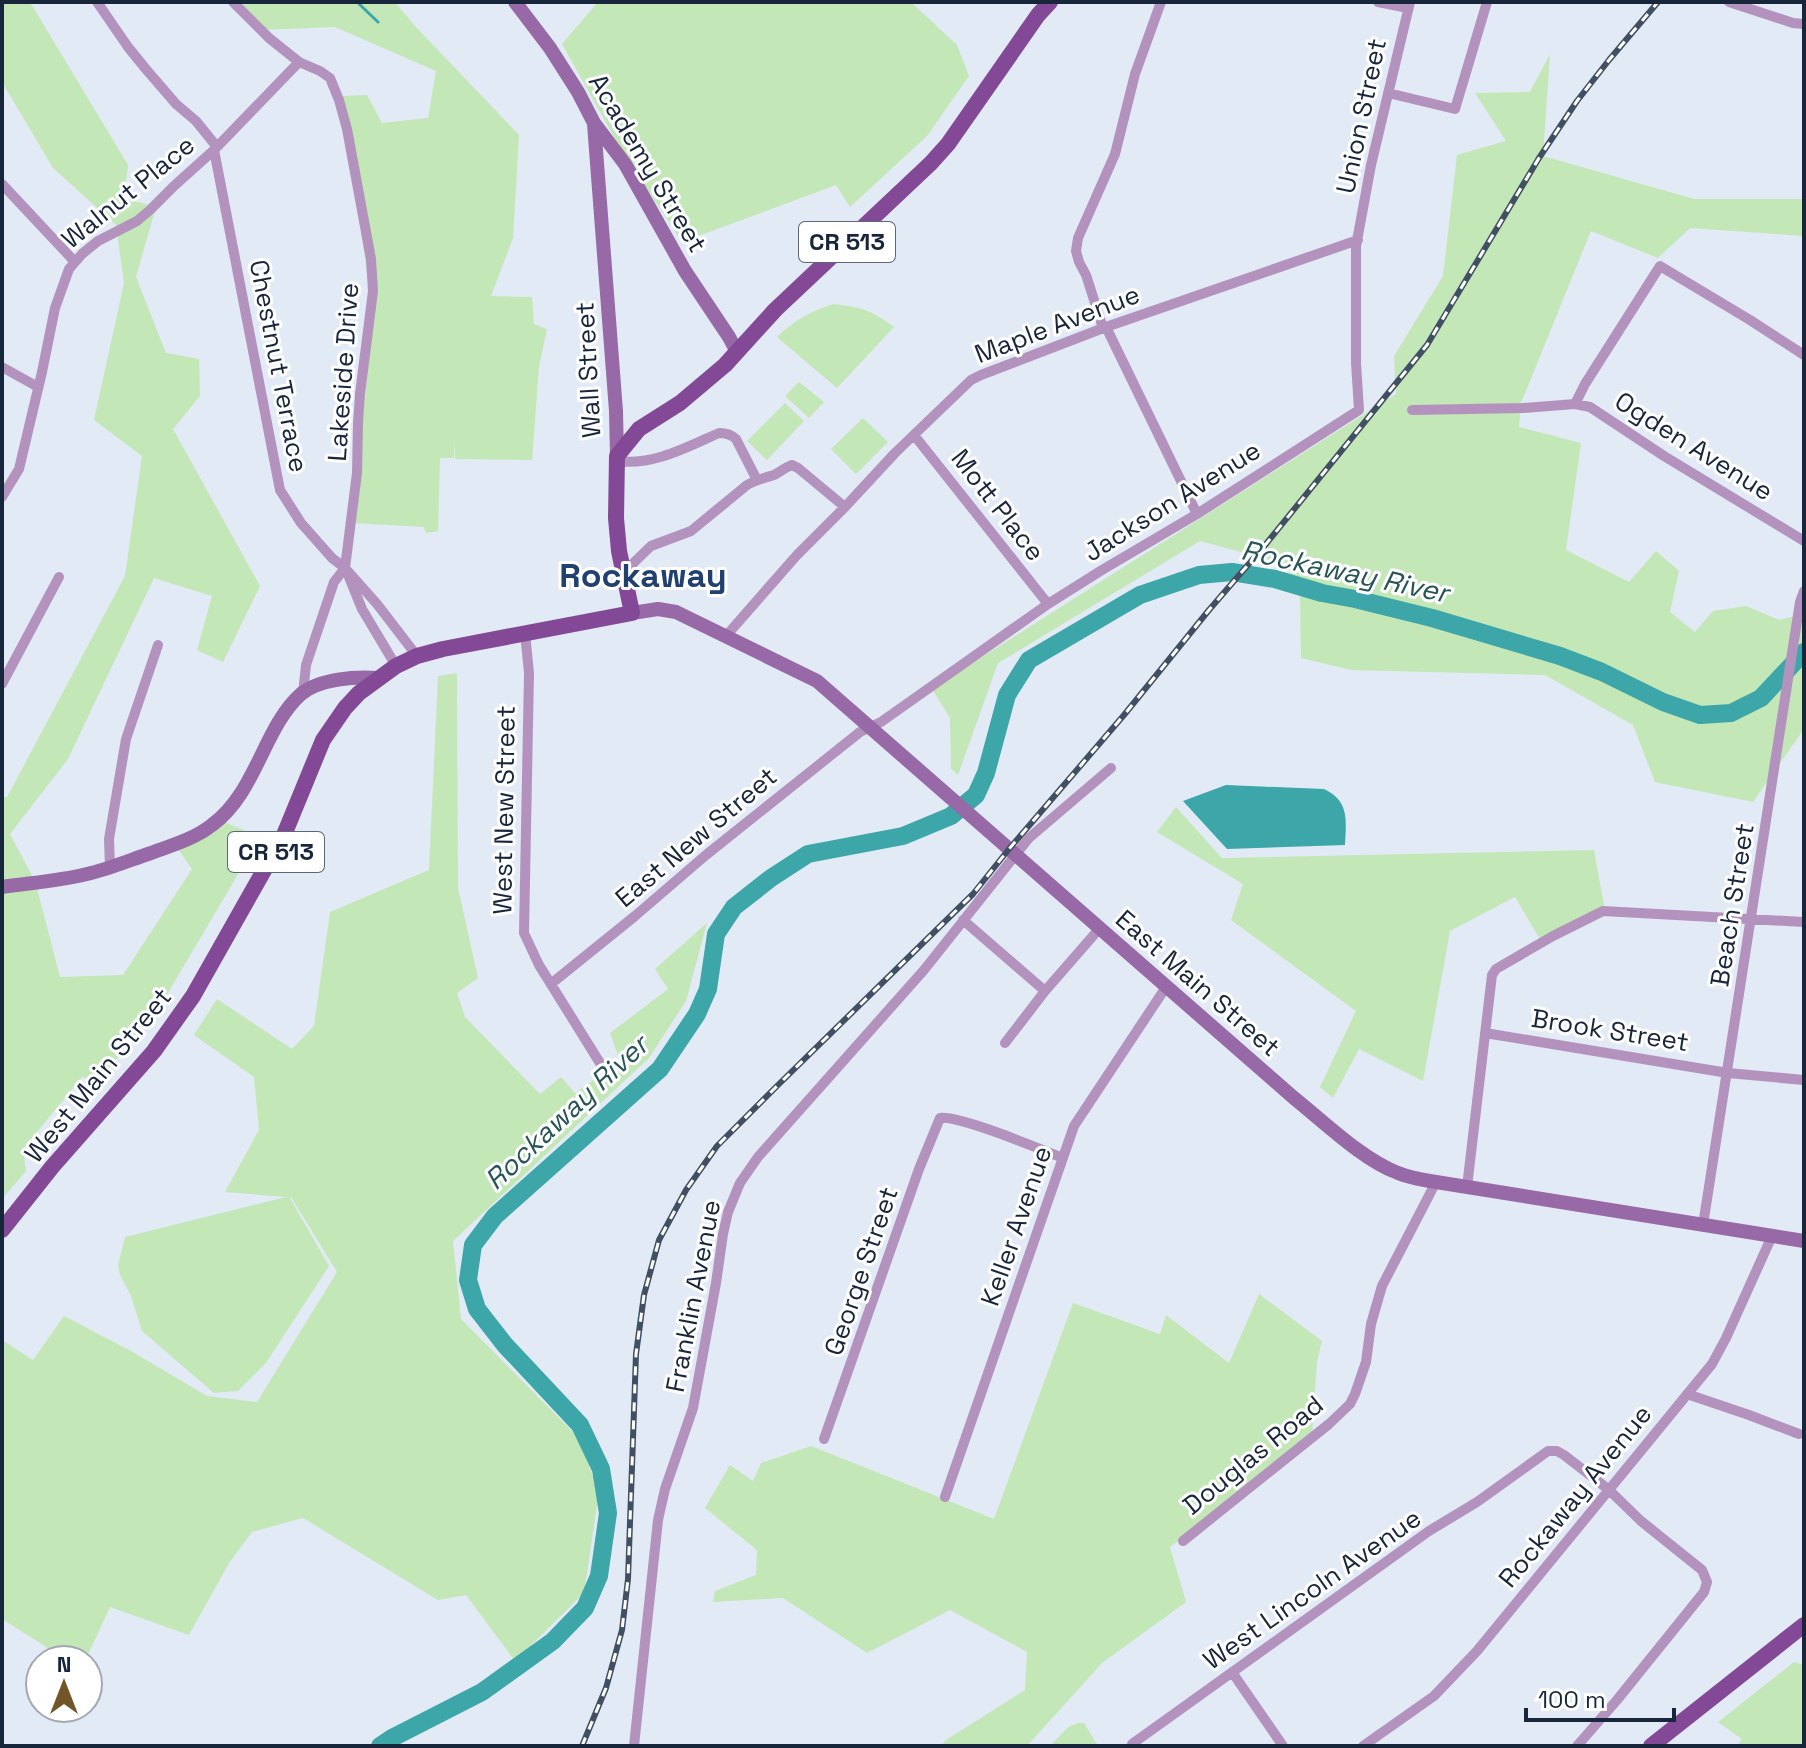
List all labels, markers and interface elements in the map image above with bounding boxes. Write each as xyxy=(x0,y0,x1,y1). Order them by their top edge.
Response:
street label: Union Street xyxy=(1328,35,1394,197)
street label: Academy Street xyxy=(581,67,715,259)
street label: Walnut Place xyxy=(54,128,202,256)
road number: CR 513 xyxy=(799,222,895,262)
street label: Chestnut Terrace xyxy=(242,257,316,475)
street label: Maple Avenue xyxy=(970,277,1144,371)
street label: Lakeside Drive xyxy=(320,282,366,462)
street label: Wall Street xyxy=(567,301,609,439)
street label: Ogden Avenue xyxy=(1609,384,1779,508)
street label: Jackson Avenue xyxy=(1077,433,1267,569)
street label: Mott Place xyxy=(944,442,1052,568)
water label: Rockaway River xyxy=(1238,531,1455,611)
district label: Rockaway xyxy=(559,554,727,597)
street label: West New Street xyxy=(485,705,523,915)
street label: East New Street xyxy=(608,759,784,915)
street label: Beach Street xyxy=(1702,821,1762,989)
road number: CR 513 xyxy=(228,832,324,872)
street label: East Main Street xyxy=(1109,902,1287,1064)
street label: West Main Street xyxy=(17,980,179,1170)
street label: Brook Street xyxy=(1529,1001,1691,1059)
water label: Rockaway River xyxy=(477,1025,658,1197)
street label: Keller Avenue xyxy=(973,1142,1059,1310)
street label: George Street xyxy=(816,1182,906,1360)
street label: Franklin Avenue xyxy=(658,1197,728,1395)
street label: Douglas Road xyxy=(1176,1388,1330,1522)
street label: Rockaway Avenue xyxy=(1491,1398,1659,1594)
street label: West Lincoln Avenue xyxy=(1196,1501,1428,1677)
north arrow xyxy=(24,1644,104,1724)
text: N xyxy=(57,1650,71,1678)
scale bar xyxy=(1526,1672,1674,1722)
text: 100 m xyxy=(1538,1684,1606,1715)

